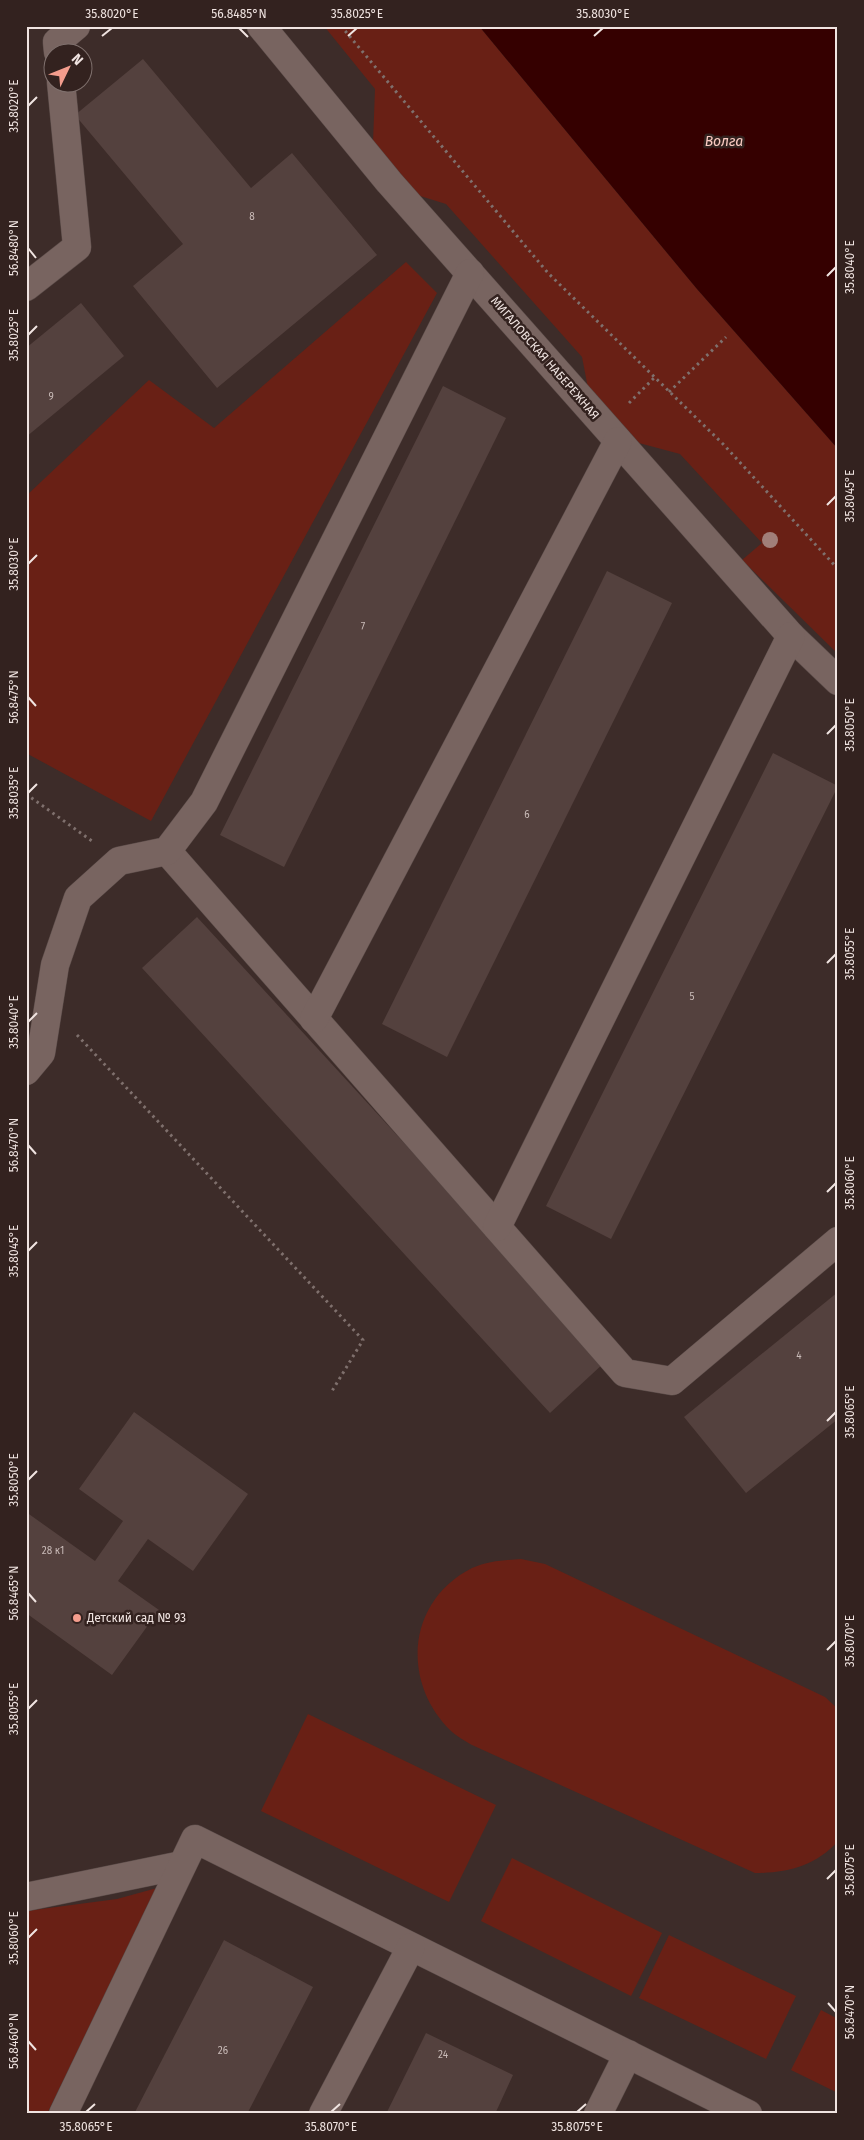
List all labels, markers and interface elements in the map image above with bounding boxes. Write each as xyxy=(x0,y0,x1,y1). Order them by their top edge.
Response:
text: 35.8020°E xyxy=(85,7,139,21)
text: 56.8485°N xyxy=(211,7,267,21)
text: 35.8025°E xyxy=(331,7,383,21)
text: 35.8030°E xyxy=(576,7,630,21)
north arrow xyxy=(42,42,92,92)
text: N xyxy=(68,50,87,69)
text: 35.8020°E xyxy=(7,79,21,133)
water label: Волга xyxy=(705,133,743,150)
house number: 8 xyxy=(249,211,255,223)
text: 56.8480°N xyxy=(7,220,21,276)
text: 35.8040°E xyxy=(843,240,857,294)
street label: МИГАЛОВСКАЯ НАБЕРЕЖНАЯ xyxy=(488,294,602,422)
text: 35.8025°E xyxy=(7,309,21,361)
house number: 9 xyxy=(48,391,54,403)
text: 35.8045°E xyxy=(843,469,857,523)
text: 35.8030°E xyxy=(7,537,21,591)
house number: 7 xyxy=(361,621,366,633)
text: 56.8475°N xyxy=(7,670,21,724)
text: 35.8050°E xyxy=(843,698,857,752)
text: 35.8035°E xyxy=(7,767,21,819)
house number: 6 xyxy=(524,809,530,821)
text: 35.8055°E xyxy=(843,928,857,980)
house number: 5 xyxy=(689,991,695,1003)
text: 35.8040°E xyxy=(7,995,21,1049)
text: 56.8470°N xyxy=(7,1118,21,1172)
text: 35.8060°E xyxy=(843,1156,857,1210)
text: 35.8045°E xyxy=(7,1224,21,1278)
house number: 4 xyxy=(796,1350,802,1362)
text: 35.8065°E xyxy=(843,1385,857,1439)
text: 35.8050°E xyxy=(7,1453,21,1507)
house number: 28 к1 xyxy=(42,1545,64,1557)
text: 56.8465°N xyxy=(7,1566,21,1621)
place label: Детский сад № 93 xyxy=(86,1611,186,1625)
marker: Детский сад № 93 xyxy=(71,1612,83,1624)
text: 35.8070°E xyxy=(843,1615,857,1667)
text: 35.8055°E xyxy=(7,1683,21,1735)
text: 35.8075°E xyxy=(843,1844,857,1896)
text: 35.8060°E xyxy=(7,1911,21,1965)
text: 56.8470°N xyxy=(843,1985,857,2039)
text: 56.8460°N xyxy=(7,2013,21,2069)
house number: 26 xyxy=(218,2045,228,2057)
house number: 24 xyxy=(438,2049,449,2061)
text: 35.8065°E xyxy=(59,2120,113,2134)
text: 35.8070°E xyxy=(305,2120,357,2134)
text: 35.8075°E xyxy=(551,2120,603,2134)

